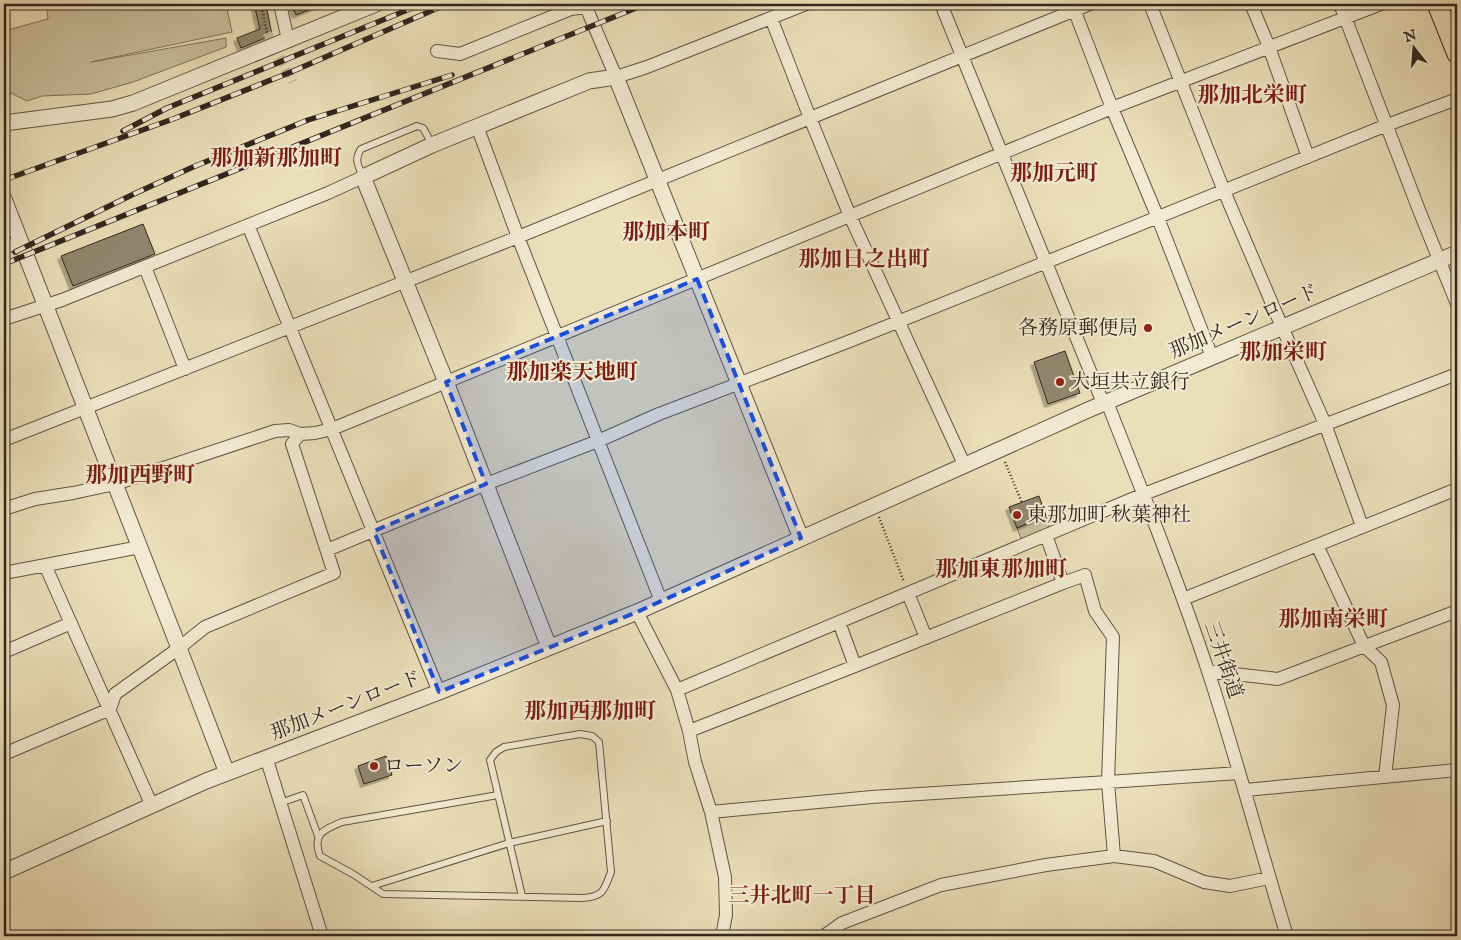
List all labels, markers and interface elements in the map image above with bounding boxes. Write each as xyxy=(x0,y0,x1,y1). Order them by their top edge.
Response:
north arrow xyxy=(1388,22,1438,72)
text: N xyxy=(1401,26,1419,47)
district label: 那加北栄町 xyxy=(1197,82,1307,110)
district label: 那加新那加町 xyxy=(210,145,342,173)
district label: 那加元町 xyxy=(1010,160,1098,188)
district label: 那加本町 xyxy=(622,219,710,247)
district label: 那加日之出町 xyxy=(798,246,930,274)
street label: 那加メーンロード xyxy=(1166,279,1322,365)
place label: 各務原郵便局 xyxy=(1018,316,1138,341)
marker: 各務原郵便局 xyxy=(1142,322,1154,334)
district label: 那加栄町 xyxy=(1239,339,1327,367)
district label: 那加楽天地町 xyxy=(506,359,638,387)
place label: 大垣共立銀行 xyxy=(1070,370,1190,395)
marker: 大垣共立銀行 xyxy=(1054,376,1066,388)
district label: 那加西野町 xyxy=(85,462,195,490)
place label: 東那加町 秋葉神社 xyxy=(1027,503,1191,528)
marker: 東那加町 秋葉神社 xyxy=(1011,509,1023,521)
district label: 那加東那加町 xyxy=(935,556,1067,584)
district label: 那加南栄町 xyxy=(1278,606,1388,634)
street label: 三井街道 xyxy=(1198,618,1248,702)
street label: 那加メーンロード xyxy=(267,666,425,746)
district label: 那加西那加町 xyxy=(524,698,656,726)
place label: ローソン xyxy=(384,754,463,779)
marker: ローソン xyxy=(368,760,380,772)
district label: 三井北町一丁目 xyxy=(729,883,876,910)

